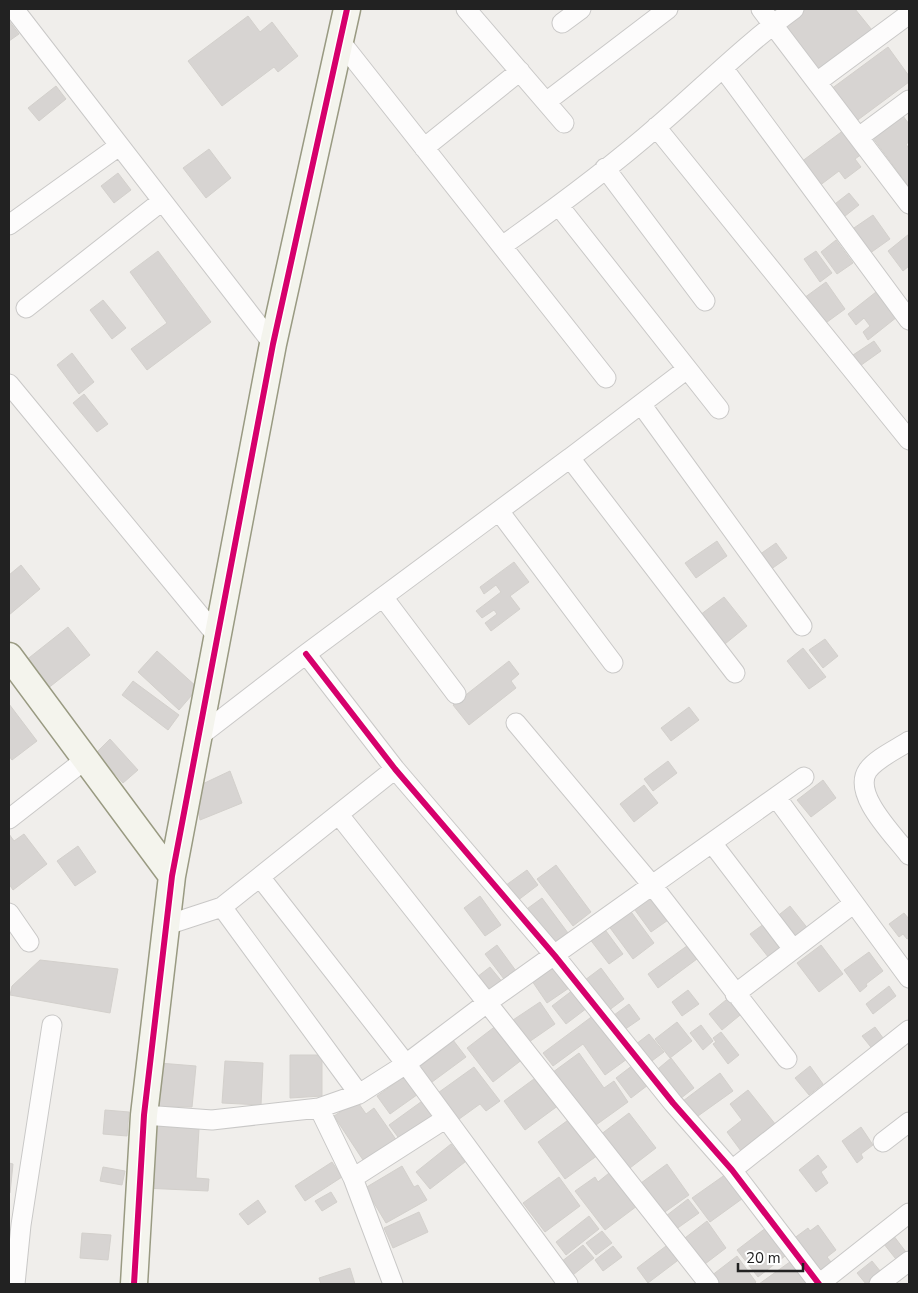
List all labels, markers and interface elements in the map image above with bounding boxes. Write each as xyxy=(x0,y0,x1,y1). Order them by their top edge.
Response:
scale bar xyxy=(738,1240,803,1272)
text: 20 m xyxy=(746,1248,781,1268)

